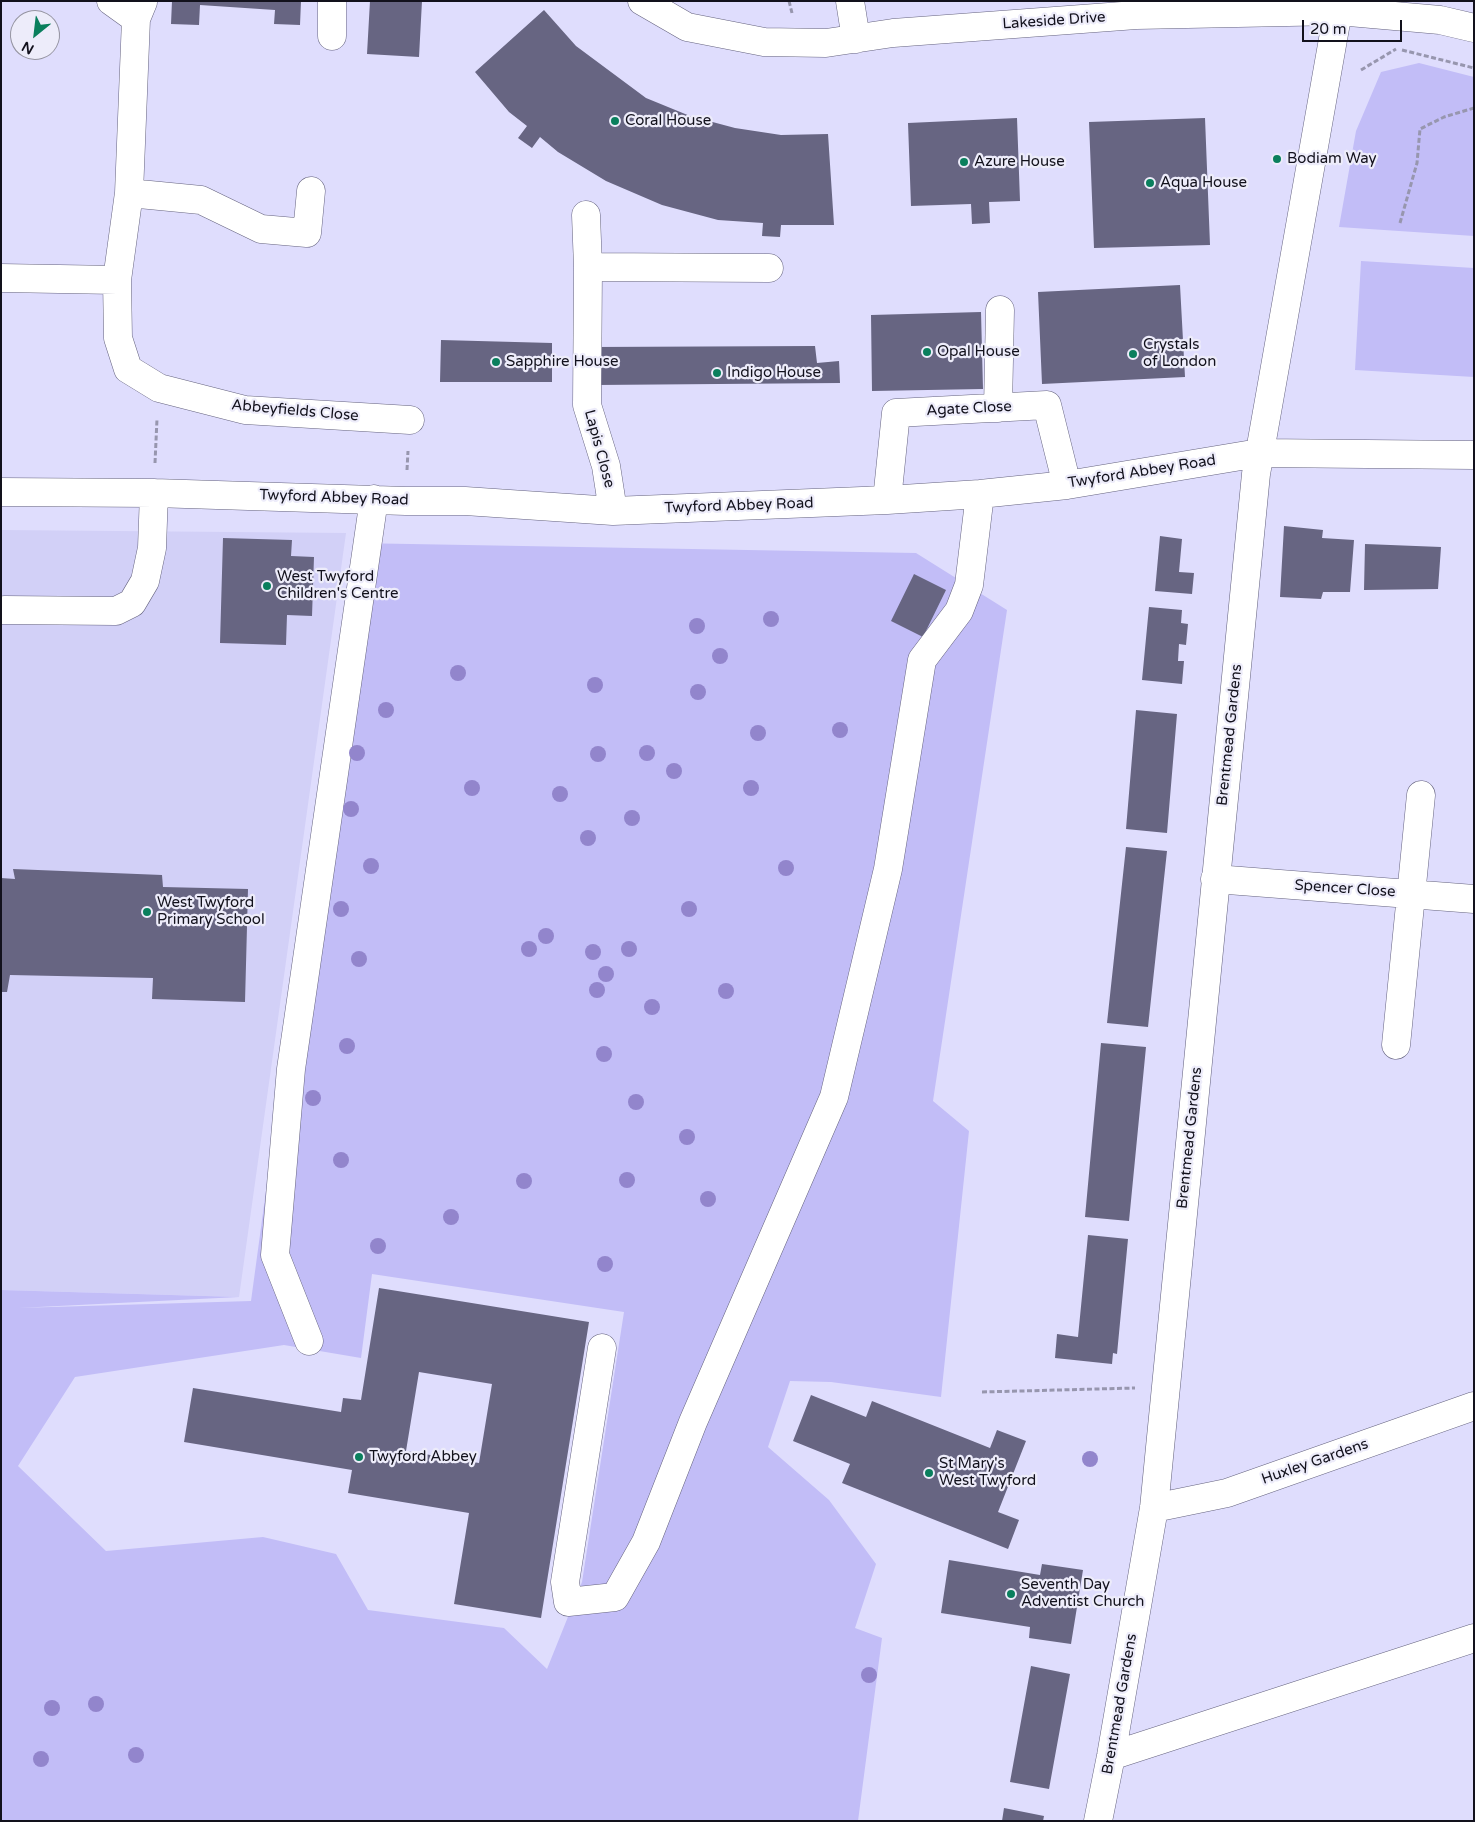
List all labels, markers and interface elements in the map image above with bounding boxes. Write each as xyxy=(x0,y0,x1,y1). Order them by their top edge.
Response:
street label: Lakeside Drive xyxy=(1002,8,1106,34)
north arrow xyxy=(10,10,60,60)
scale bar xyxy=(1305,10,1405,42)
text: 20 m xyxy=(1310,20,1347,38)
text: N xyxy=(19,38,37,58)
place label: Coral House xyxy=(625,112,711,130)
marker: Coral House xyxy=(609,115,621,127)
place label: Bodiam Way xyxy=(1287,150,1377,168)
place label: Azure House xyxy=(974,153,1065,171)
marker: Bodiam Way xyxy=(1271,153,1283,165)
marker: Azure House xyxy=(958,156,970,168)
place label: Aqua House xyxy=(1160,174,1247,192)
marker: Aqua House xyxy=(1144,177,1156,189)
place label: Crystals of London xyxy=(1143,336,1216,371)
place label: Opal House xyxy=(937,343,1020,361)
marker: Opal House xyxy=(921,346,933,358)
marker: Crystals of London xyxy=(1127,348,1139,360)
place label: Sapphire House xyxy=(506,353,618,371)
marker: Sapphire House xyxy=(490,356,502,368)
place label: Indigo House xyxy=(727,364,821,382)
marker: Indigo House xyxy=(711,367,723,379)
street label: Abbeyfields Close xyxy=(231,396,359,426)
street label: Agate Close xyxy=(926,398,1012,420)
street label: Lapis Close xyxy=(580,408,618,490)
street label: Twyford Abbey Road xyxy=(1067,451,1217,493)
street label: Twyford Abbey Road xyxy=(259,486,409,510)
street label: Twyford Abbey Road xyxy=(664,494,814,518)
place label: West Twyford Children's Centre xyxy=(277,568,398,603)
marker: West Twyford Children's Centre xyxy=(261,580,273,592)
street label: Brentmead Gardens xyxy=(1214,663,1246,807)
street label: Spencer Close xyxy=(1294,876,1396,902)
place label: West Twyford Primary School xyxy=(157,894,265,929)
marker: West Twyford Primary School xyxy=(141,906,153,918)
street label: Brentmead Gardens xyxy=(1174,1066,1206,1210)
street label: Huxley Gardens xyxy=(1259,1435,1371,1489)
place label: Twyford Abbey xyxy=(369,1448,477,1466)
marker: Twyford Abbey xyxy=(353,1451,365,1463)
place label: St Mary's West Twyford xyxy=(939,1455,1036,1490)
marker: St Mary's West Twyford xyxy=(923,1467,935,1479)
place label: Seventh Day Adventist Church xyxy=(1021,1576,1144,1611)
marker: Seventh Day Adventist Church xyxy=(1005,1588,1017,1600)
street label: Brentmead Gardens xyxy=(1099,1632,1141,1776)

